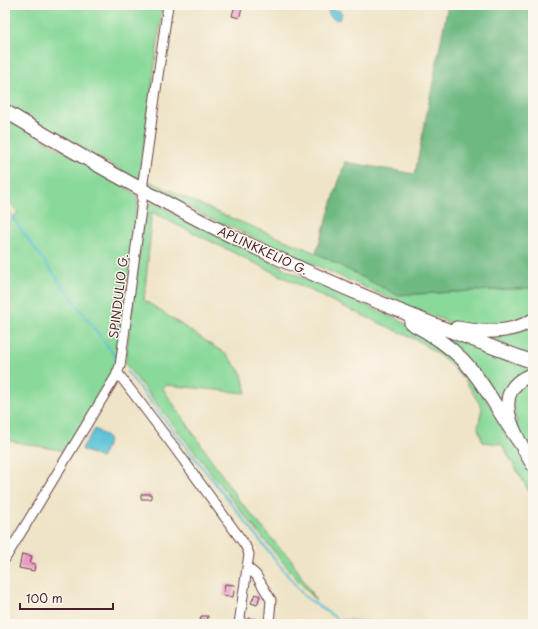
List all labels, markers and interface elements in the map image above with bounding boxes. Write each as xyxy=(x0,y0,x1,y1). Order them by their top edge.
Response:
street label: APLINKKELIO G. xyxy=(215,221,311,279)
street label: SPINDULIO G. xyxy=(104,253,132,339)
scale bar xyxy=(20,585,113,611)
text: 100 m xyxy=(26,589,63,607)

